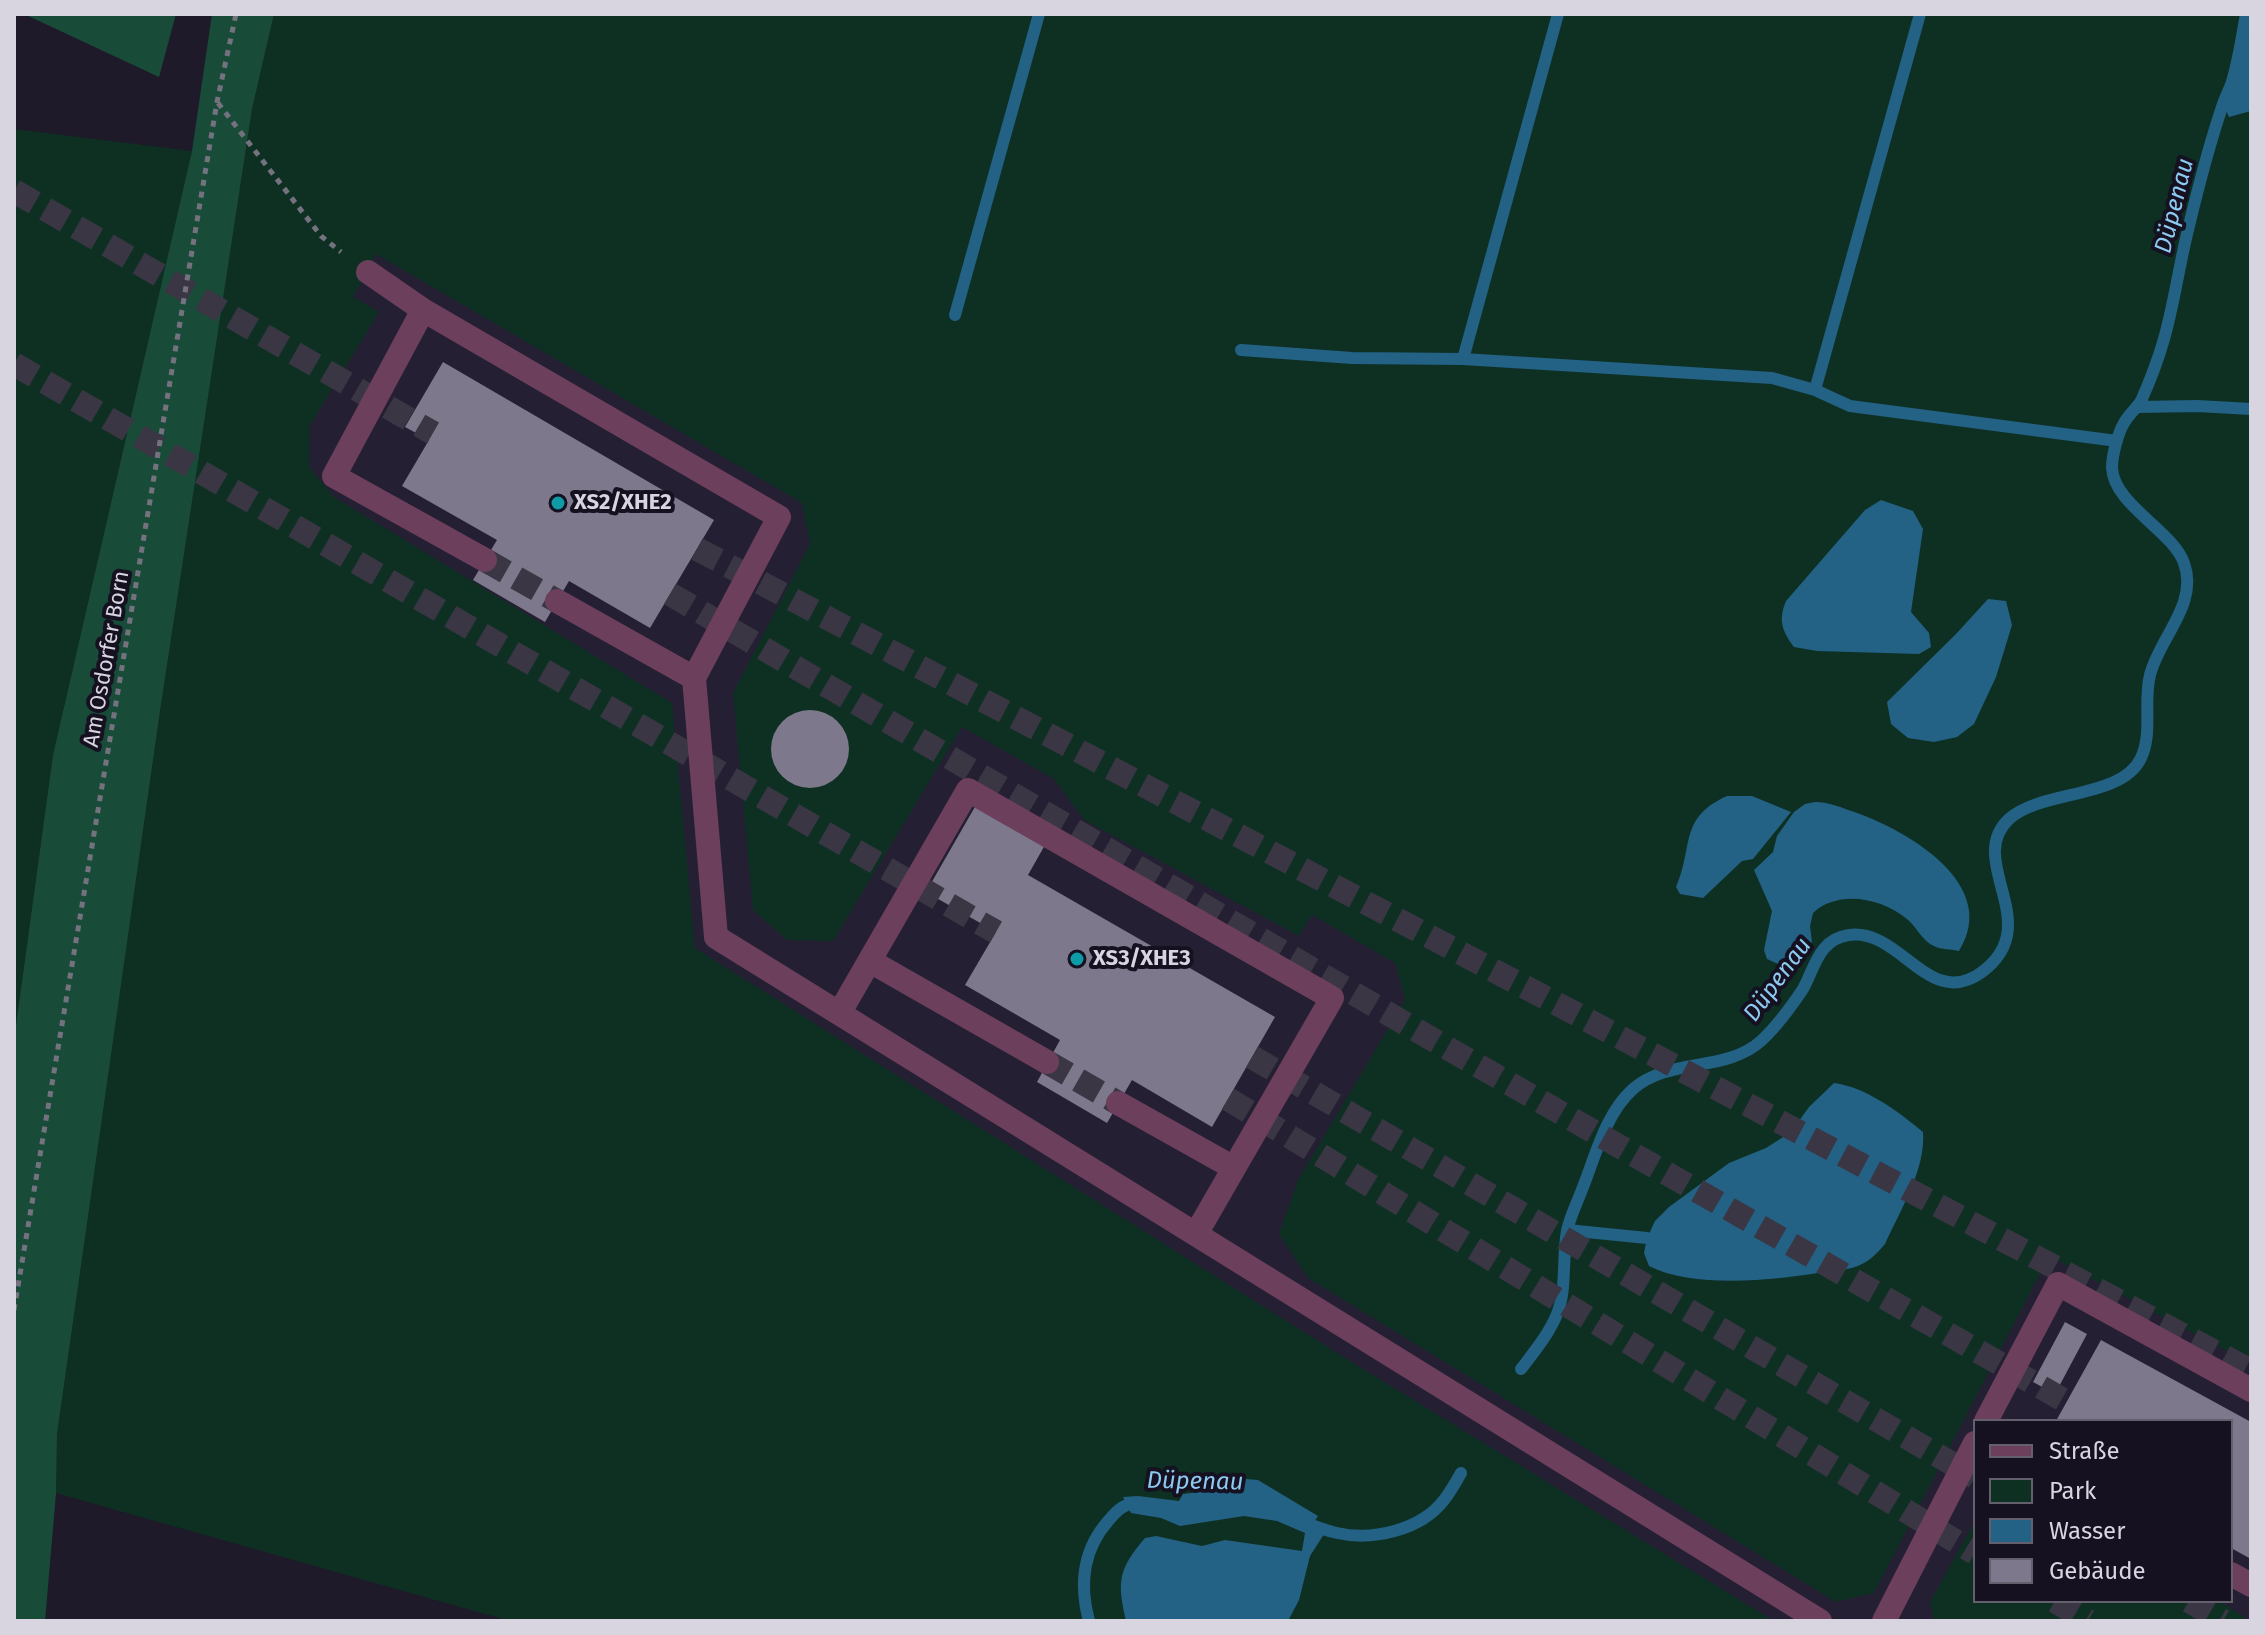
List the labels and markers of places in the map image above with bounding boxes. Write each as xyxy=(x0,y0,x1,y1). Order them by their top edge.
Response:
place label: XS2/XHE2 xyxy=(574,490,672,516)
marker: XS2/XHE2 xyxy=(549,494,567,512)
place label: XS3/XHE3 xyxy=(1093,946,1191,972)
marker: XS3/XHE3 xyxy=(1068,950,1086,968)

